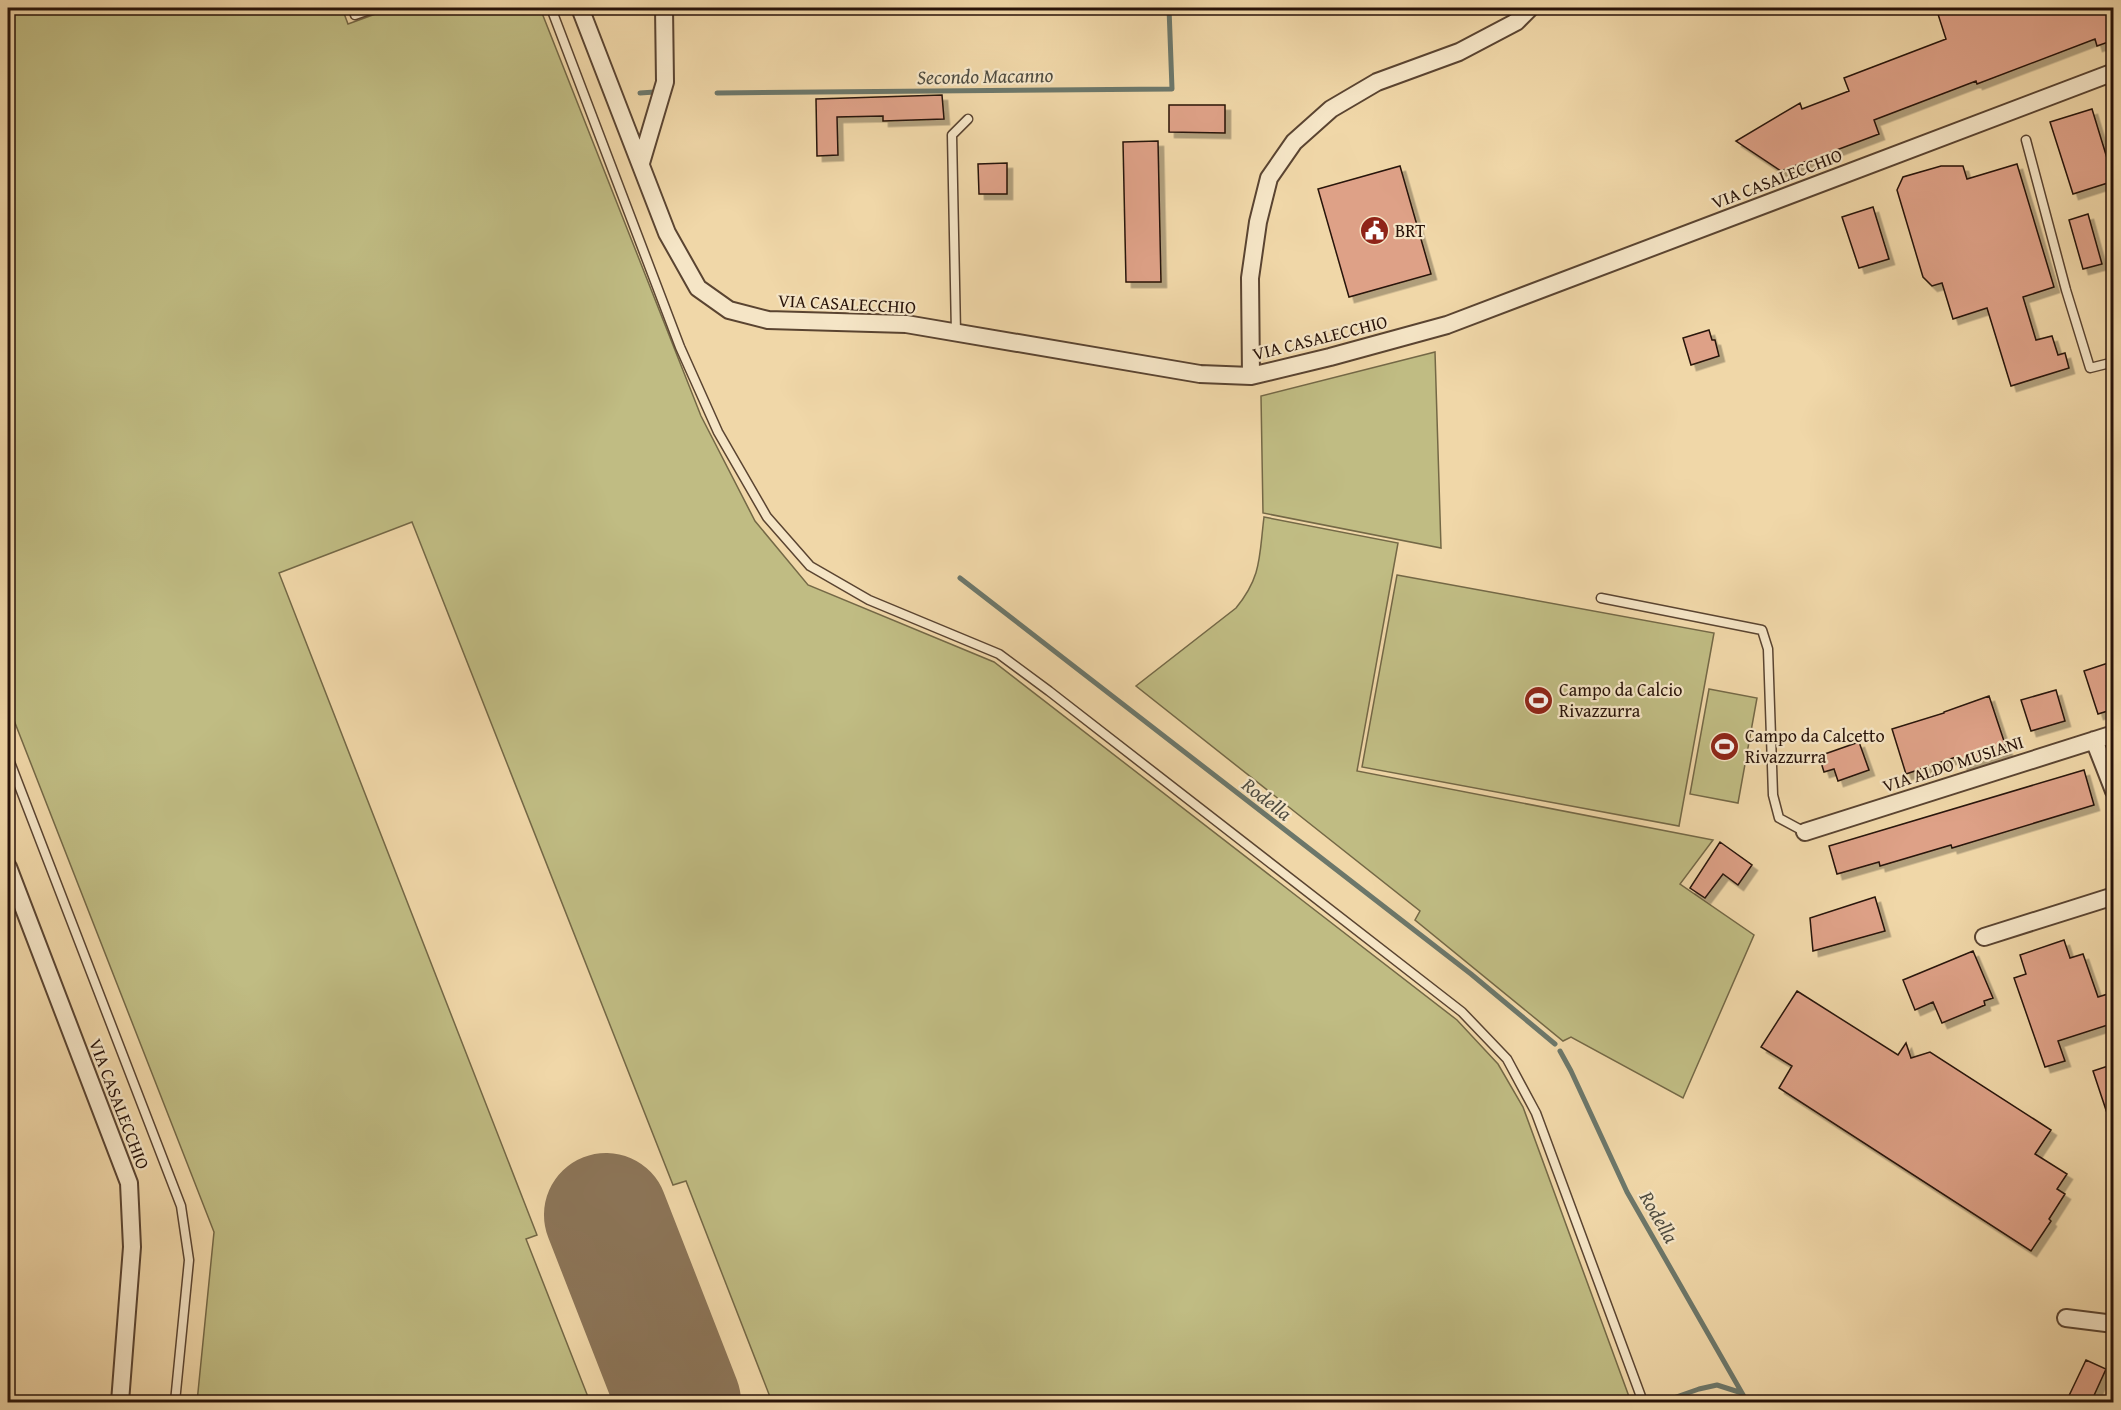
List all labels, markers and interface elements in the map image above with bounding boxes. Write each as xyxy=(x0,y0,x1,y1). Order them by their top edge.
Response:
water label: Secondo Macanno xyxy=(917,60,1054,91)
street label: VIA CASALECCHIO xyxy=(1708,141,1846,216)
public building icon: BRT xyxy=(1358,215,1390,247)
place label: BRT xyxy=(1395,217,1425,244)
street label: VIA CASALECCHIO xyxy=(777,286,917,321)
street label: VIA CASALECCHIO xyxy=(1250,308,1390,367)
place label: Campo da Calcio Rivazzurra xyxy=(1559,676,1683,724)
sports icon: Campo da Calcio Rivazzurra xyxy=(1522,684,1554,716)
place label: Campo da Calcetto Rivazzurra xyxy=(1745,722,1885,770)
street label: VIA ALDO MUSIANI xyxy=(1879,728,2027,799)
sports icon: Campo da Calcetto Rivazzurra xyxy=(1708,730,1740,762)
water label: Rodella xyxy=(1236,769,1299,828)
street label: VIA CASALECCHIO xyxy=(82,1035,157,1173)
water label: Rodella xyxy=(1632,1184,1686,1249)

